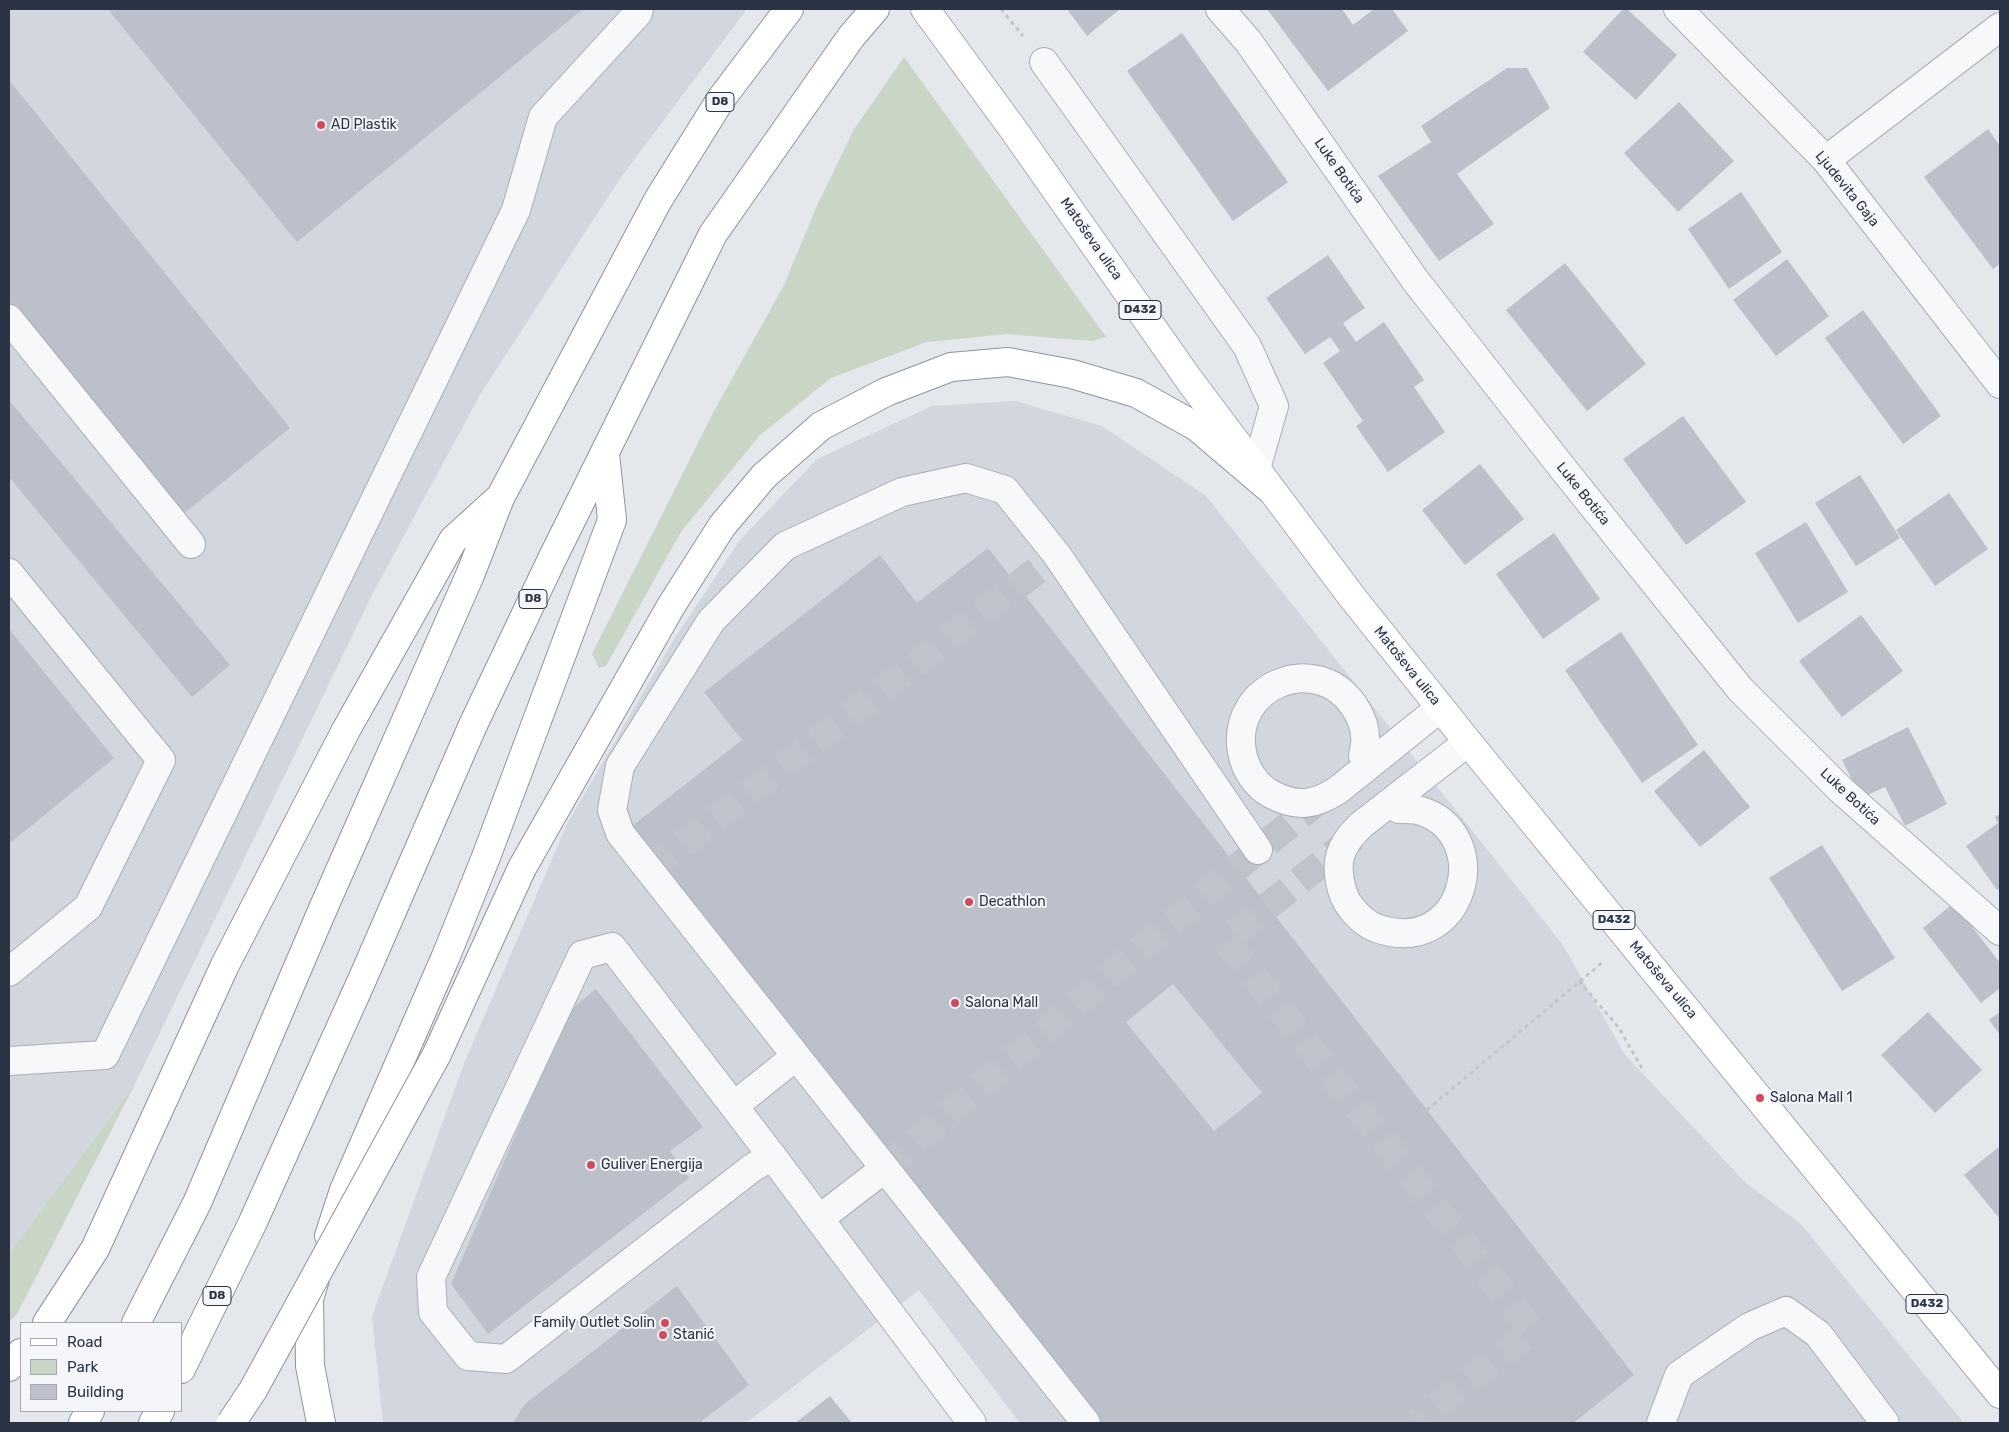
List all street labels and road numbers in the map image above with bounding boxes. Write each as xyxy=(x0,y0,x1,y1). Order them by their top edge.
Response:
road number: D8 xyxy=(706,92,734,111)
street label: Luke Botića xyxy=(1310,135,1368,207)
street label: Ljudevita Gaja xyxy=(1811,148,1883,230)
street label: Matoševa ulica xyxy=(1056,195,1126,283)
road number: D432 xyxy=(1119,300,1161,320)
street label: Luke Botića xyxy=(1553,459,1613,529)
road number: D8 xyxy=(519,590,547,608)
street label: Matoševa ulica xyxy=(1370,623,1444,709)
street label: Luke Botića xyxy=(1817,765,1883,829)
road number: D432 xyxy=(1593,910,1635,930)
street label: Matoševa ulica xyxy=(1626,938,1700,1022)
road number: D8 xyxy=(203,1286,231,1305)
road number: D432 xyxy=(1906,1295,1948,1314)

